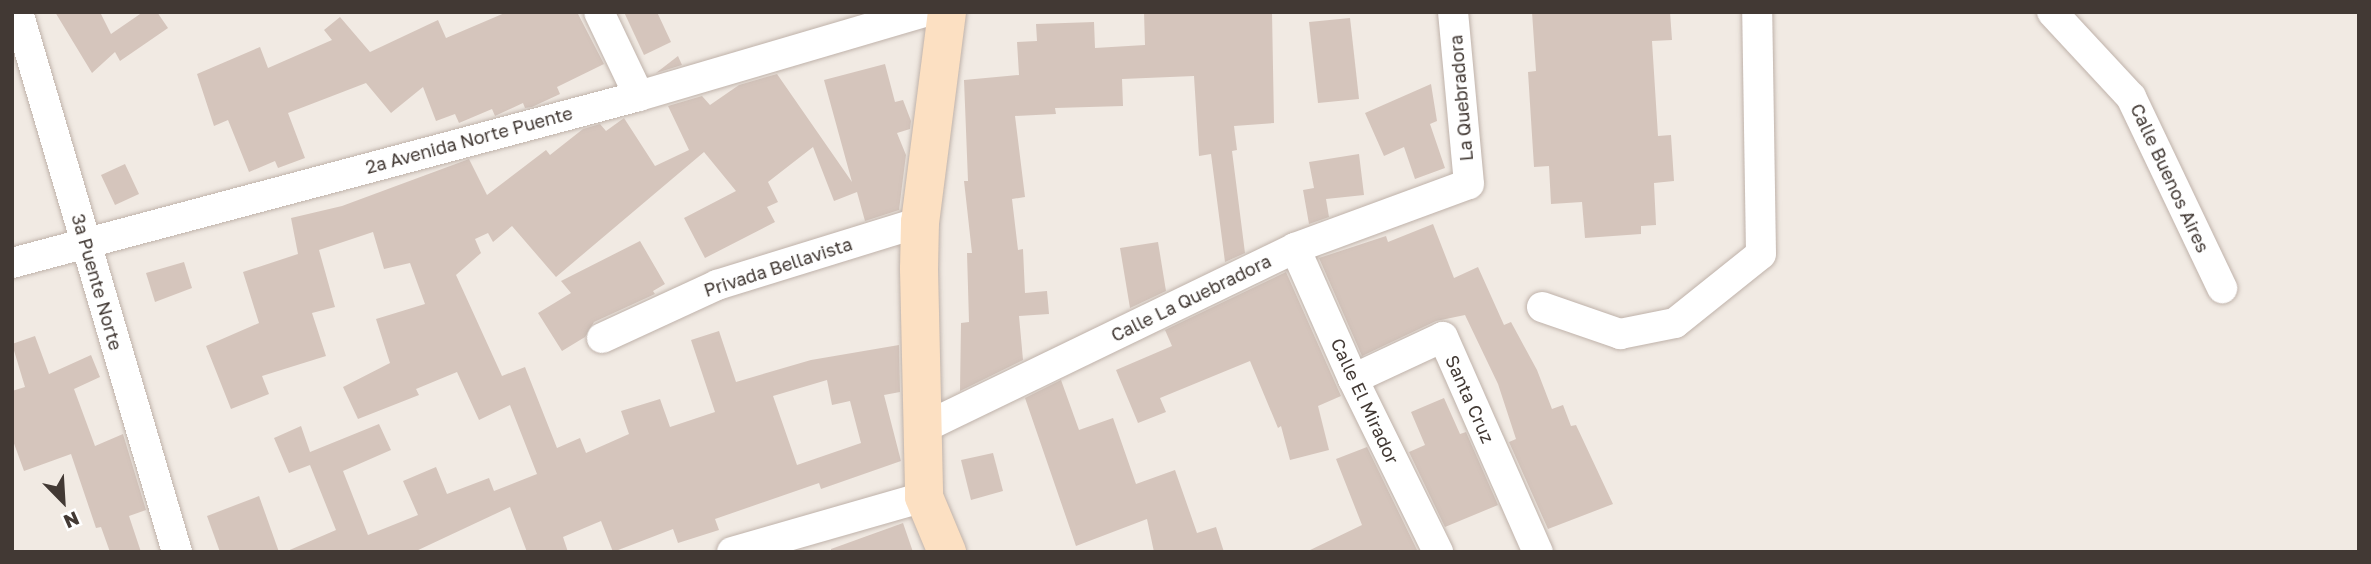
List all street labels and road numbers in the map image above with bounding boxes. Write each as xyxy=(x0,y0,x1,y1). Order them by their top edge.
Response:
street label: La Quebradora xyxy=(1445,34,1477,162)
street label: Calle Buenos Aires xyxy=(2126,100,2214,256)
street label: 2a Avenida Norte Puente xyxy=(363,102,575,178)
street label: 3a Puente Norte xyxy=(67,211,127,353)
street label: Privada Bellavista xyxy=(701,233,855,301)
street label: Calle La Quebradora xyxy=(1107,250,1275,346)
street label: Calle El Mirador xyxy=(1326,335,1404,467)
street label: Santa Cruz xyxy=(1441,352,1499,446)

